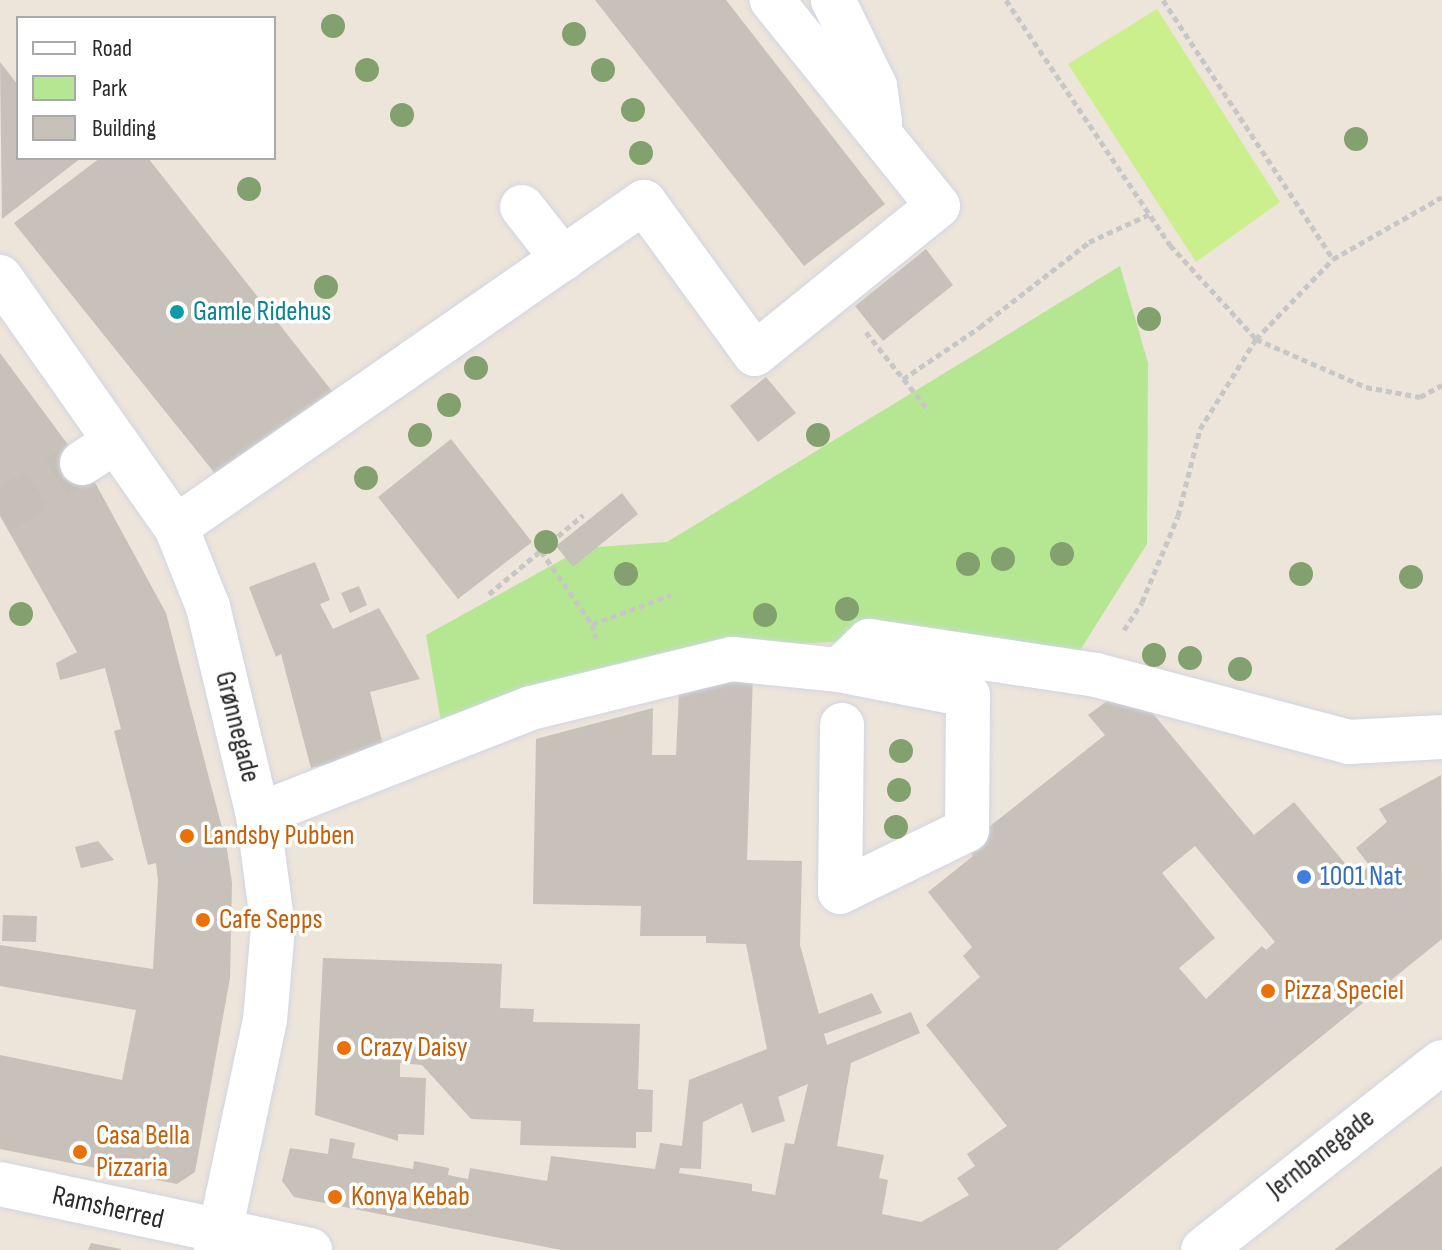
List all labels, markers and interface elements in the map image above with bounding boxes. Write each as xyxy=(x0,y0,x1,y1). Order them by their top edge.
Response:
legend xyxy=(16,16,276,160)
text: Road xyxy=(92,34,132,63)
text: Park xyxy=(92,74,127,103)
text: Building xyxy=(92,114,156,143)
place label: Gamle Ridehus xyxy=(193,295,331,329)
marker: Gamle Ridehus xyxy=(168,303,186,321)
street label: Grønnegade xyxy=(207,668,267,786)
place label: Landsby Pubben xyxy=(203,819,355,853)
marker: Landsby Pubben xyxy=(178,827,196,845)
place label: 1001 Nat xyxy=(1320,860,1403,894)
marker: 1001 Nat xyxy=(1295,868,1313,886)
place label: Cafe Sepps xyxy=(219,903,323,937)
marker: Cafe Sepps xyxy=(194,911,212,929)
place label: Pizza Speciel xyxy=(1284,974,1404,1008)
marker: Pizza Speciel xyxy=(1259,982,1277,1000)
place label: Crazy Daisy xyxy=(360,1031,468,1065)
marker: Crazy Daisy xyxy=(335,1039,353,1057)
street label: Jernbanegade xyxy=(1261,1102,1381,1206)
place label: Casa Bella Pizzaria xyxy=(96,1119,190,1185)
marker: Casa Bella Pizzaria xyxy=(71,1143,89,1161)
street label: Ramsherred xyxy=(49,1179,167,1237)
place label: Konya Kebab xyxy=(351,1180,470,1214)
marker: Konya Kebab xyxy=(326,1188,344,1206)

